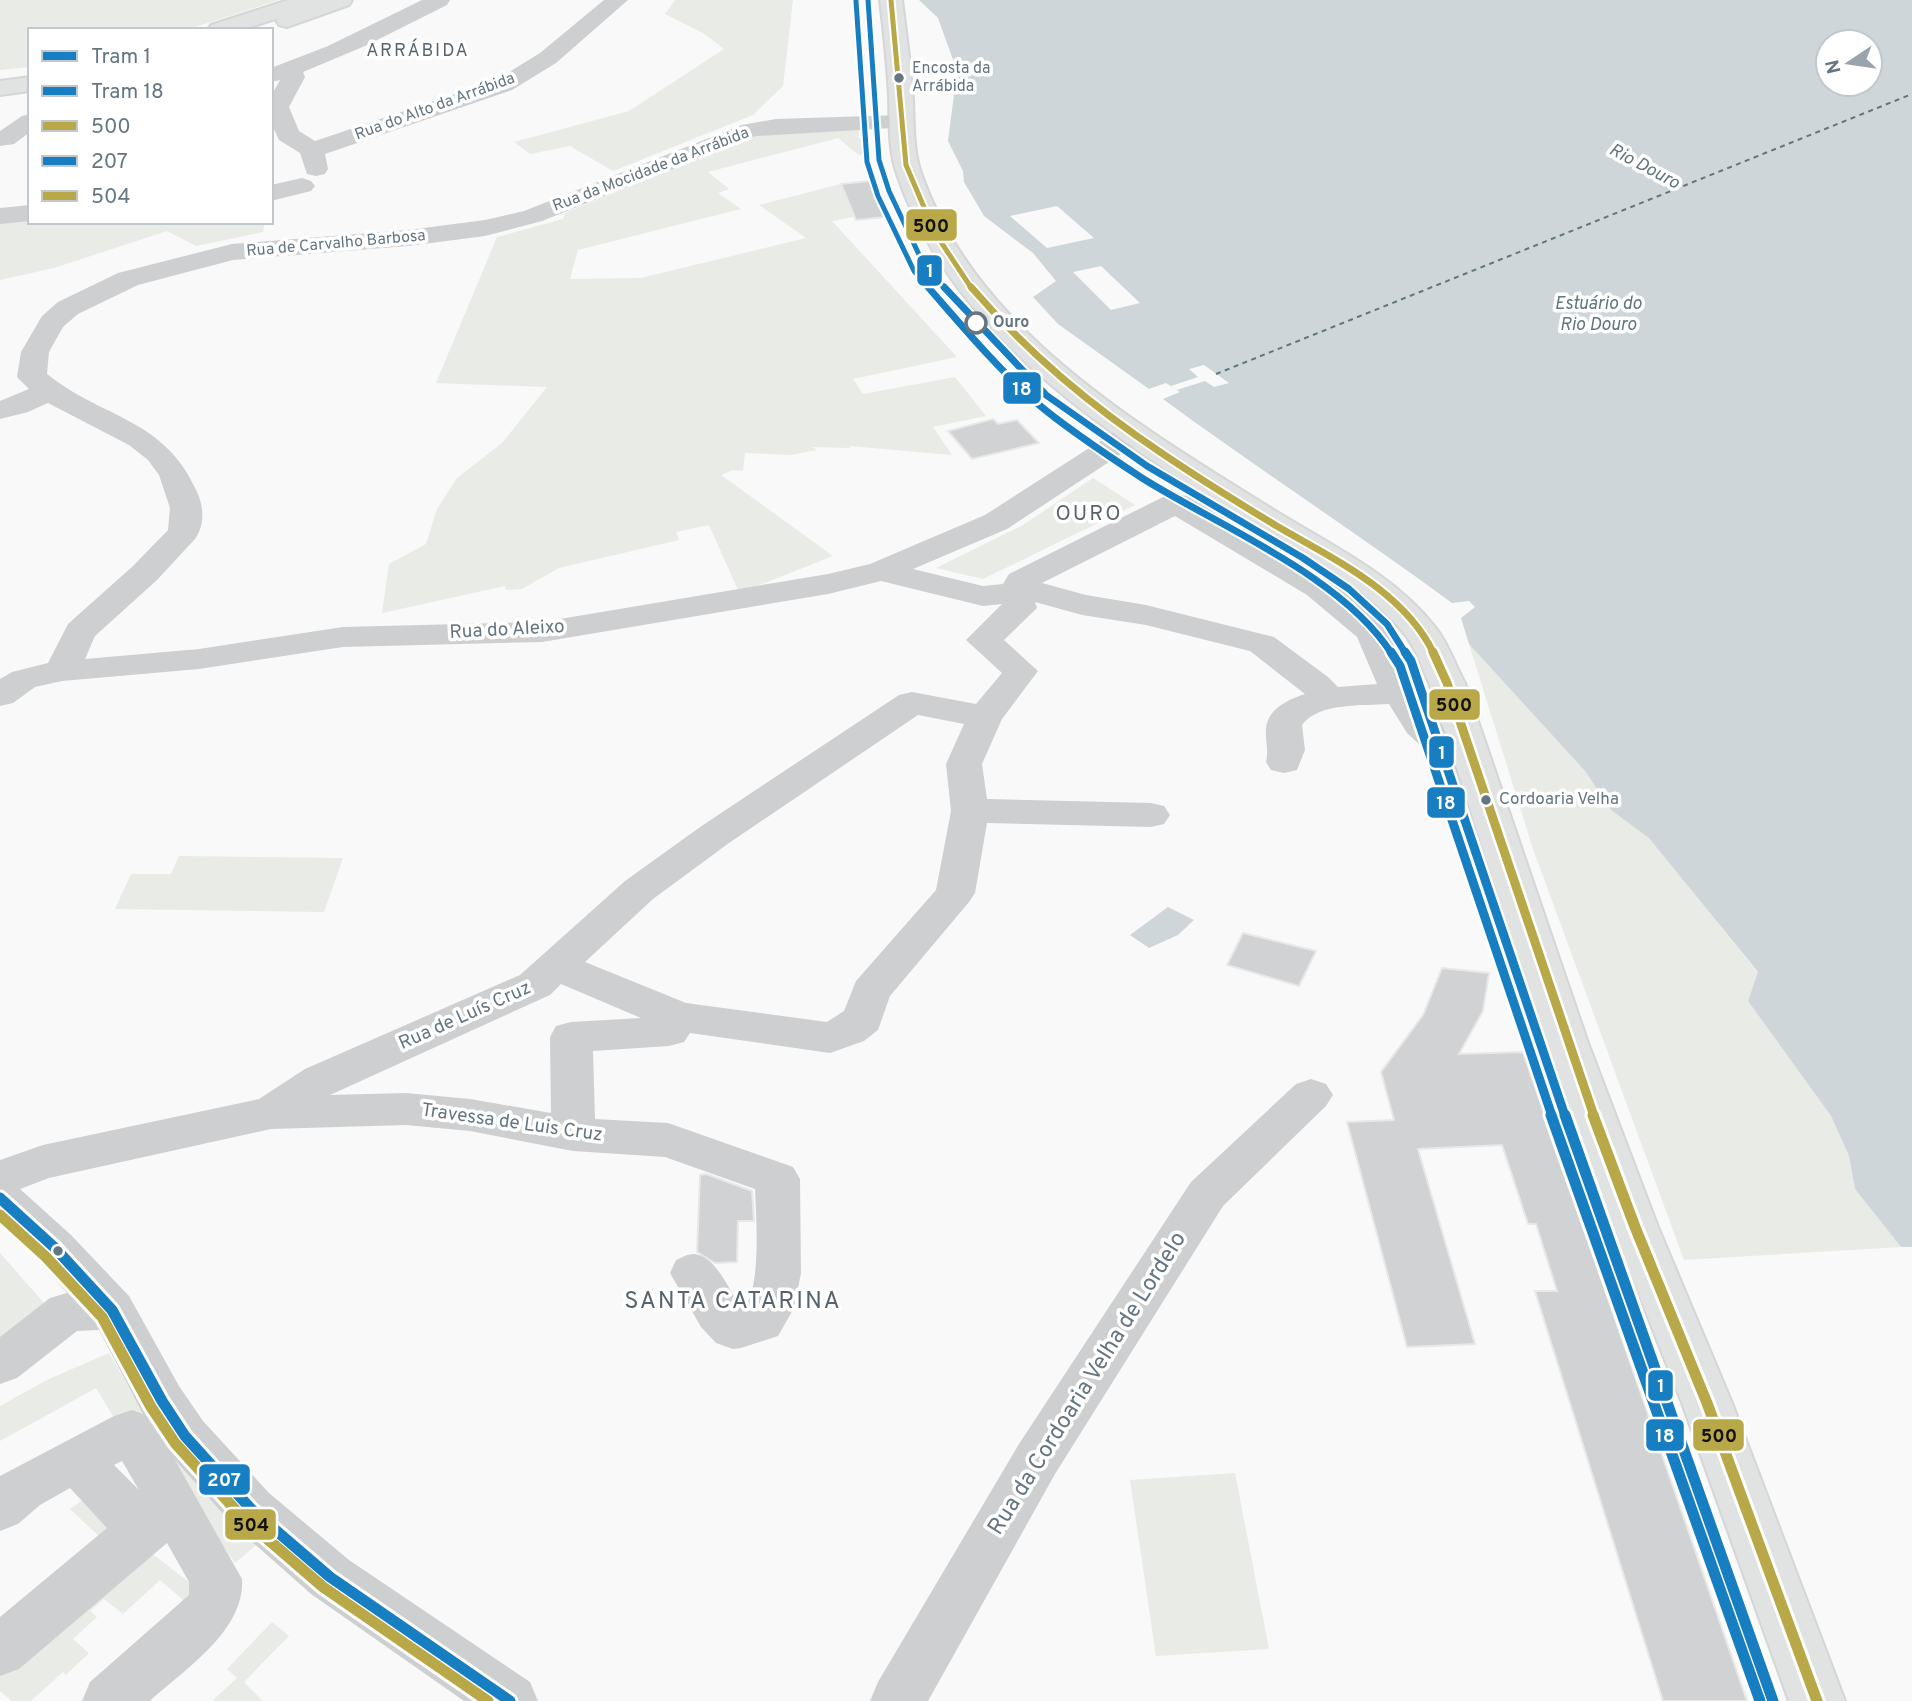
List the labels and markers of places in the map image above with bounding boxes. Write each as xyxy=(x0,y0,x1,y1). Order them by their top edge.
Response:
place label: Encosta da Arrábida xyxy=(912,59,990,97)
marker: Encosta da Arrábida xyxy=(892,71,906,85)
marker: Ouro xyxy=(965,312,987,334)
place label: Ouro xyxy=(993,313,1029,333)
place label: Cordoaria Velha xyxy=(1499,789,1619,811)
marker: Cordoaria Velha xyxy=(1479,793,1493,807)
unlabelled marker xyxy=(51,1244,65,1258)

